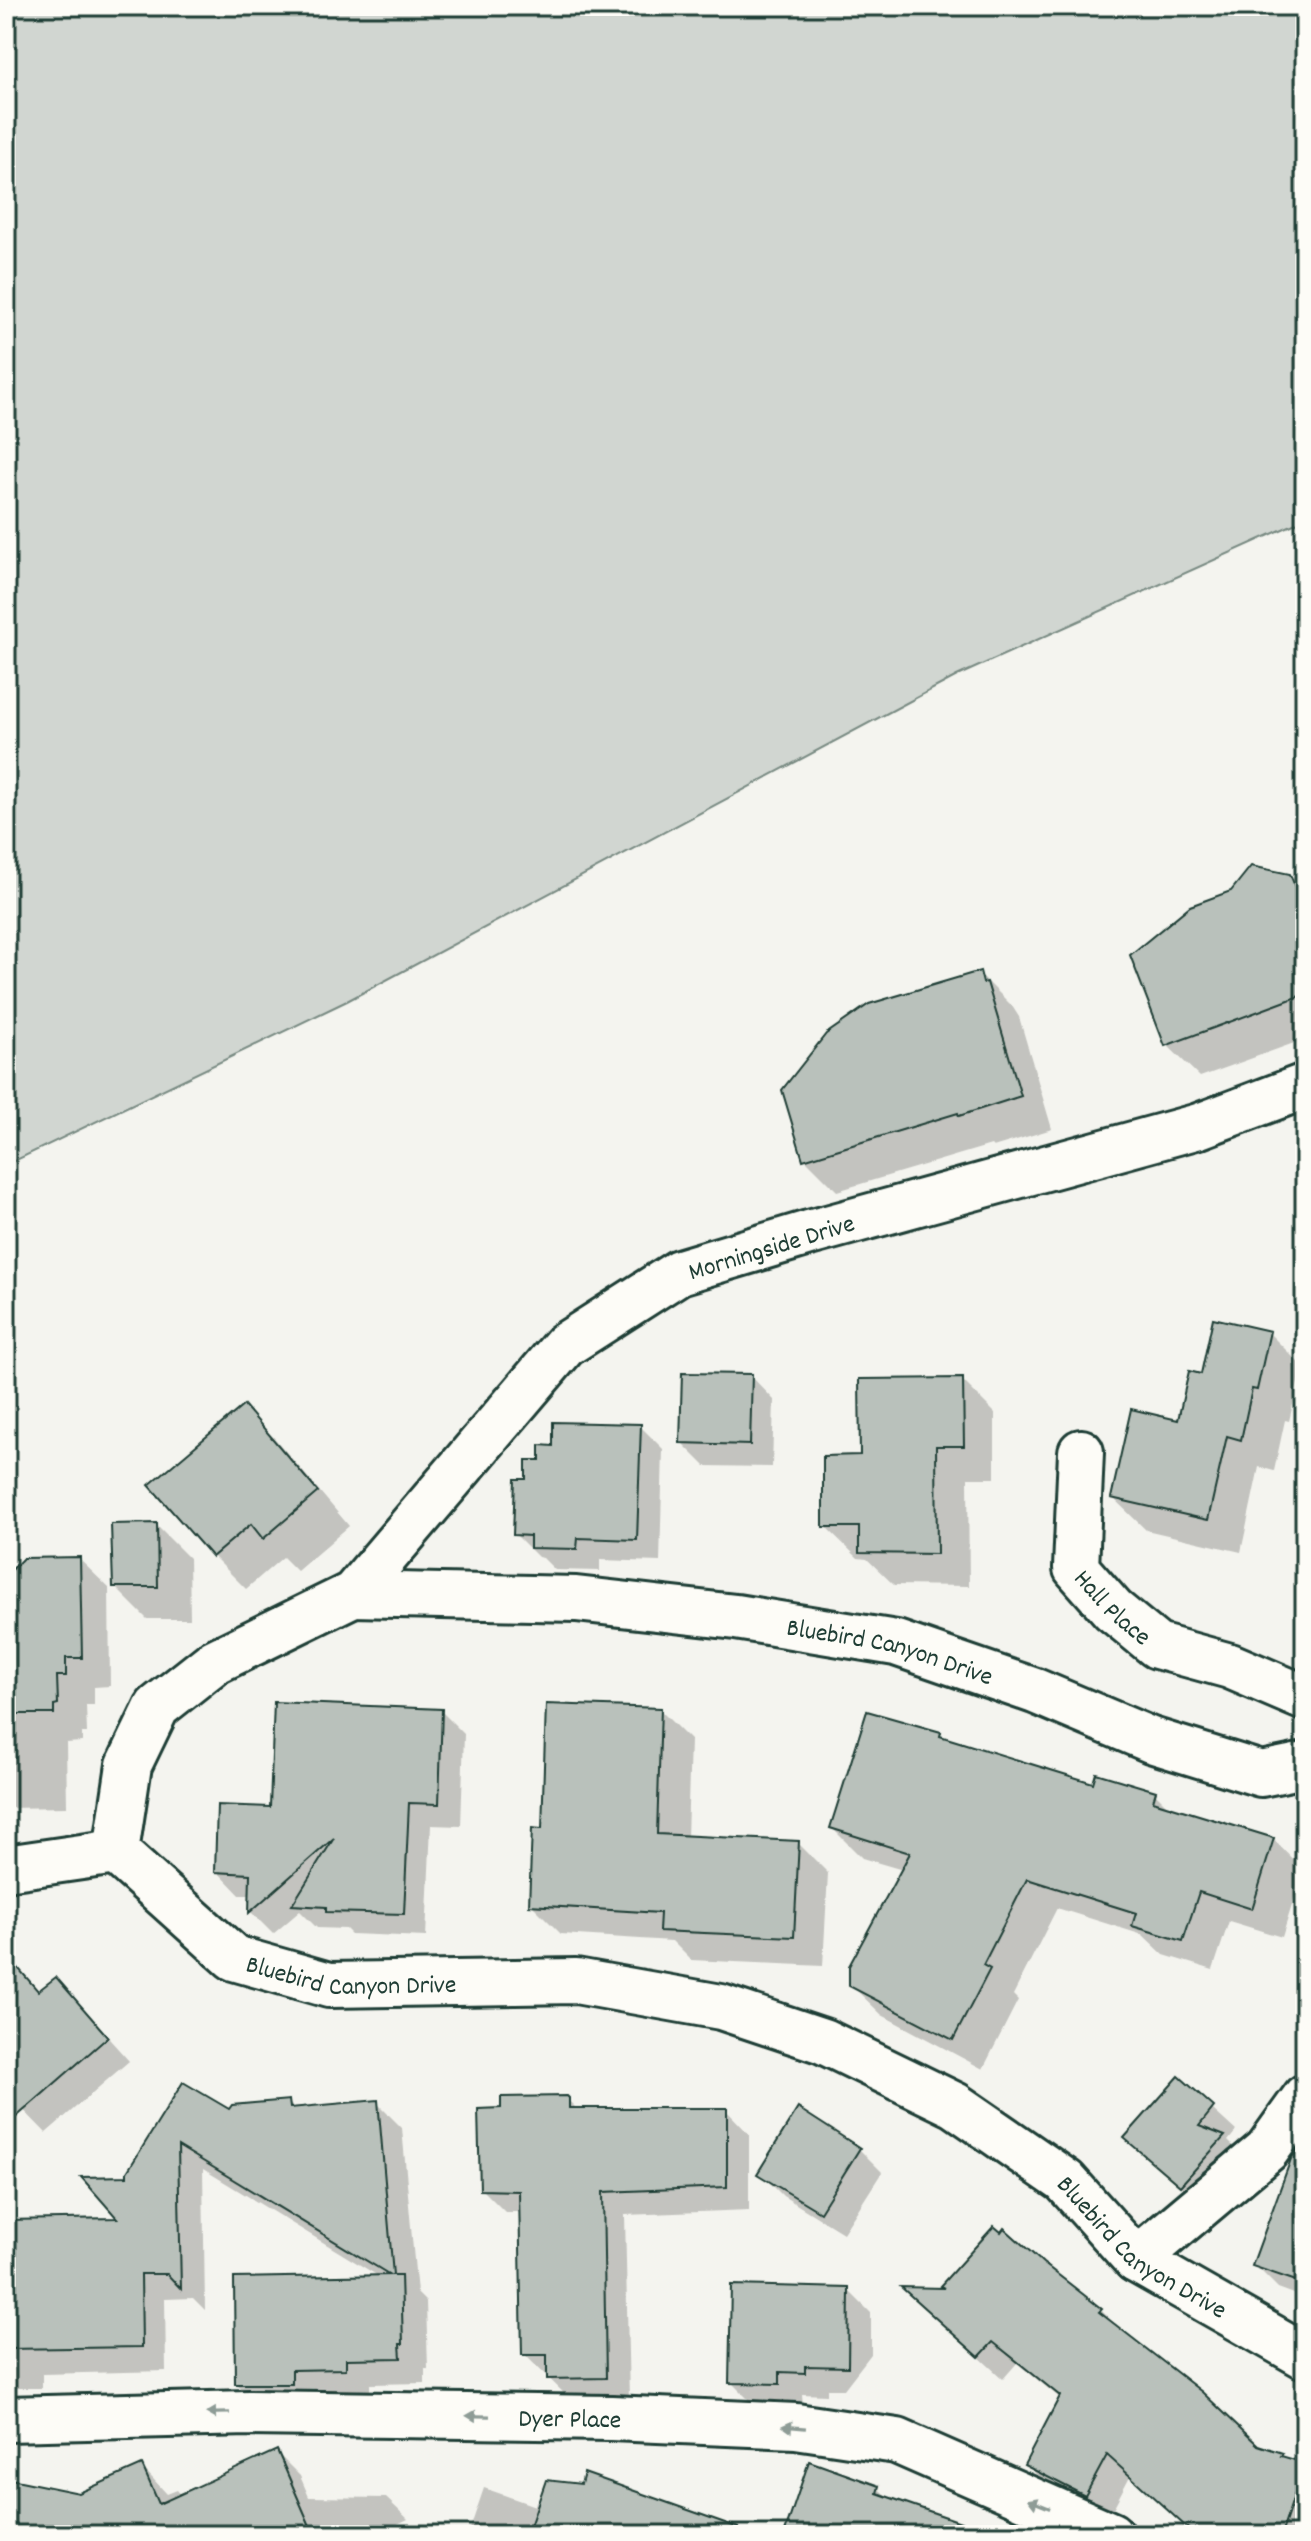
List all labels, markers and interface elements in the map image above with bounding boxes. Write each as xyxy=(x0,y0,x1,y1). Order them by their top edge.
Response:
street label: Morningside Drive xyxy=(684,1207,860,1292)
street label: Hall Place xyxy=(1063,1563,1158,1656)
street label: Bluebird Canyon Drive xyxy=(784,1610,997,1697)
street label: Bluebird Canyon Drive xyxy=(241,1947,457,2007)
street label: Bluebird Canyon Drive xyxy=(1046,2168,1233,2330)
street label: Dyer Place xyxy=(518,2402,622,2440)
one-way arrow xyxy=(205,2407,230,2420)
one-way arrow xyxy=(465,2410,490,2422)
one-way arrow xyxy=(781,2420,806,2433)
one-way arrow xyxy=(1028,2498,1051,2511)

